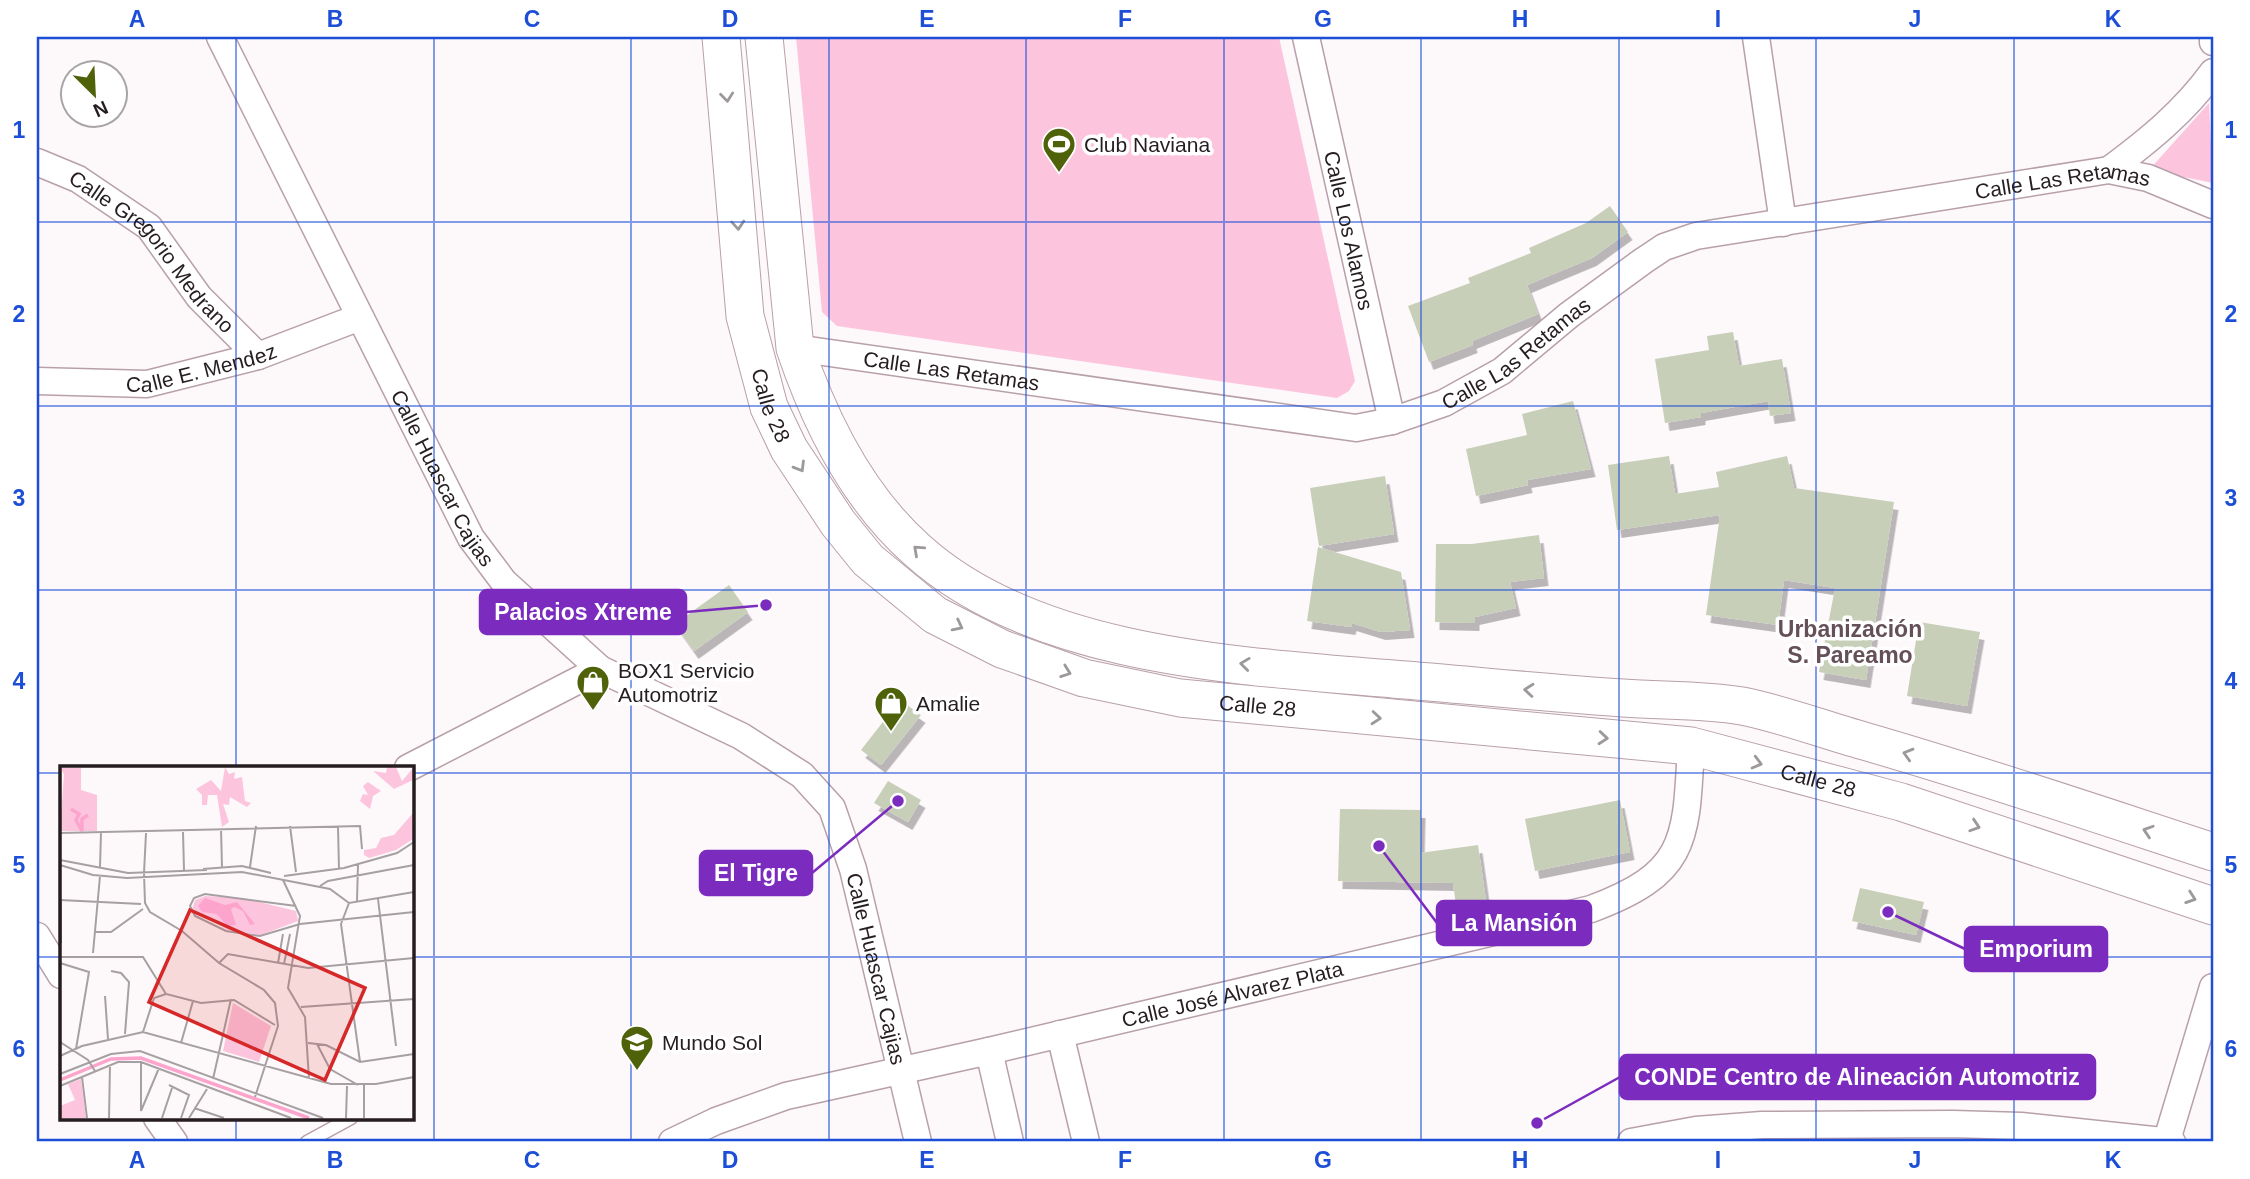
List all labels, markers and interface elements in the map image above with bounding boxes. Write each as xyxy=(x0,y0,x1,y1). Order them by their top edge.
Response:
text: A xyxy=(129,6,145,32)
text: B xyxy=(327,6,343,32)
text: C xyxy=(524,6,540,32)
text: D xyxy=(722,6,738,32)
text: E xyxy=(919,6,935,32)
text: F xyxy=(1118,6,1132,32)
text: G xyxy=(1314,6,1332,32)
text: H xyxy=(1512,6,1528,32)
text: I xyxy=(1715,6,1721,32)
text: J xyxy=(1909,6,1921,32)
text: K xyxy=(2105,6,2122,32)
north arrow xyxy=(60,60,130,130)
one-way arrow xyxy=(719,92,734,103)
text: N xyxy=(90,97,111,121)
text: 1 xyxy=(13,117,26,143)
text: 1 xyxy=(2225,117,2238,143)
sports icon: Club Naviana xyxy=(1040,125,1078,174)
place label: Club Naviana xyxy=(1084,133,1210,156)
street label: Calle Los Alamos xyxy=(1320,148,1378,312)
street label: Calle Las Retamas xyxy=(1973,158,2152,203)
street label: Calle Gregorio Medrano xyxy=(65,165,239,337)
one-way arrow xyxy=(730,220,745,231)
street label: Calle Las Retamas xyxy=(1437,292,1594,414)
text: 2 xyxy=(13,301,25,327)
text: 2 xyxy=(2225,301,2237,327)
street label: Calle E. Mendez xyxy=(126,339,279,396)
street label: Calle Las Retamas xyxy=(862,346,1041,394)
street label: Calle 28 xyxy=(748,366,795,446)
street label: Calle Huascar Cajias xyxy=(387,386,499,570)
one-way arrow xyxy=(791,459,804,472)
text: 3 xyxy=(13,485,25,511)
text: 3 xyxy=(2225,485,2237,511)
one-way arrow xyxy=(913,546,926,558)
callout: Palacios Xtreme xyxy=(480,590,686,634)
text: Palacios Xtreme xyxy=(494,599,672,625)
district label: Urbanización S. Pareamo xyxy=(1778,616,1922,668)
one-way arrow xyxy=(951,618,963,632)
one-way arrow xyxy=(1239,657,1251,672)
place label: BOX1 Servicio Automotriz xyxy=(618,659,755,706)
shop icon: BOX1 Servicio Automotriz xyxy=(574,663,612,712)
one-way arrow xyxy=(1060,664,1072,678)
text: 4 xyxy=(13,668,26,694)
text: 4 xyxy=(2225,668,2238,694)
one-way arrow xyxy=(1523,683,1534,698)
shop icon: Amalie xyxy=(872,684,910,733)
street label: Calle 28 xyxy=(1218,690,1297,720)
place label: Amalie xyxy=(916,692,980,715)
one-way arrow xyxy=(1371,710,1382,725)
one-way arrow xyxy=(1598,730,1609,745)
one-way arrow xyxy=(1903,747,1915,762)
one-way arrow xyxy=(1751,755,1763,769)
street label: Calle 28 xyxy=(1778,759,1859,801)
inset map xyxy=(60,766,413,1120)
one-way arrow xyxy=(1969,818,1981,832)
one-way arrow xyxy=(2143,824,2155,839)
callout: El Tigre xyxy=(700,851,812,895)
text: 5 xyxy=(13,852,26,878)
text: 5 xyxy=(2225,852,2238,878)
text: El Tigre xyxy=(714,860,798,886)
street label: Calle Huascar Cajias xyxy=(843,871,911,1067)
one-way arrow xyxy=(2185,890,2197,904)
callout: La Mansión xyxy=(1437,901,1591,945)
text: La Mansión xyxy=(1451,910,1577,936)
callout: Emporium xyxy=(1965,927,2107,971)
text: Emporium xyxy=(1979,936,2093,962)
street label: Calle José Alvarez Plata xyxy=(1119,956,1346,1031)
school or university icon: Mundo Sol xyxy=(618,1023,656,1072)
place label: Mundo Sol xyxy=(662,1031,762,1054)
text: 6 xyxy=(13,1036,25,1062)
text: 6 xyxy=(2225,1036,2237,1062)
callout: CONDE Centro de Alineación Automotriz xyxy=(1620,1055,2095,1099)
text: CONDE Centro de Alineación Automotriz xyxy=(1634,1064,2080,1090)
text: A xyxy=(129,1147,145,1173)
text: B xyxy=(327,1147,343,1173)
text: C xyxy=(524,1147,540,1173)
text: D xyxy=(722,1147,738,1173)
text: E xyxy=(919,1147,935,1173)
text: F xyxy=(1118,1147,1132,1173)
text: G xyxy=(1314,1147,1332,1173)
text: H xyxy=(1512,1147,1528,1173)
text: I xyxy=(1715,1147,1721,1173)
text: J xyxy=(1909,1147,1921,1173)
text: K xyxy=(2105,1147,2122,1173)

